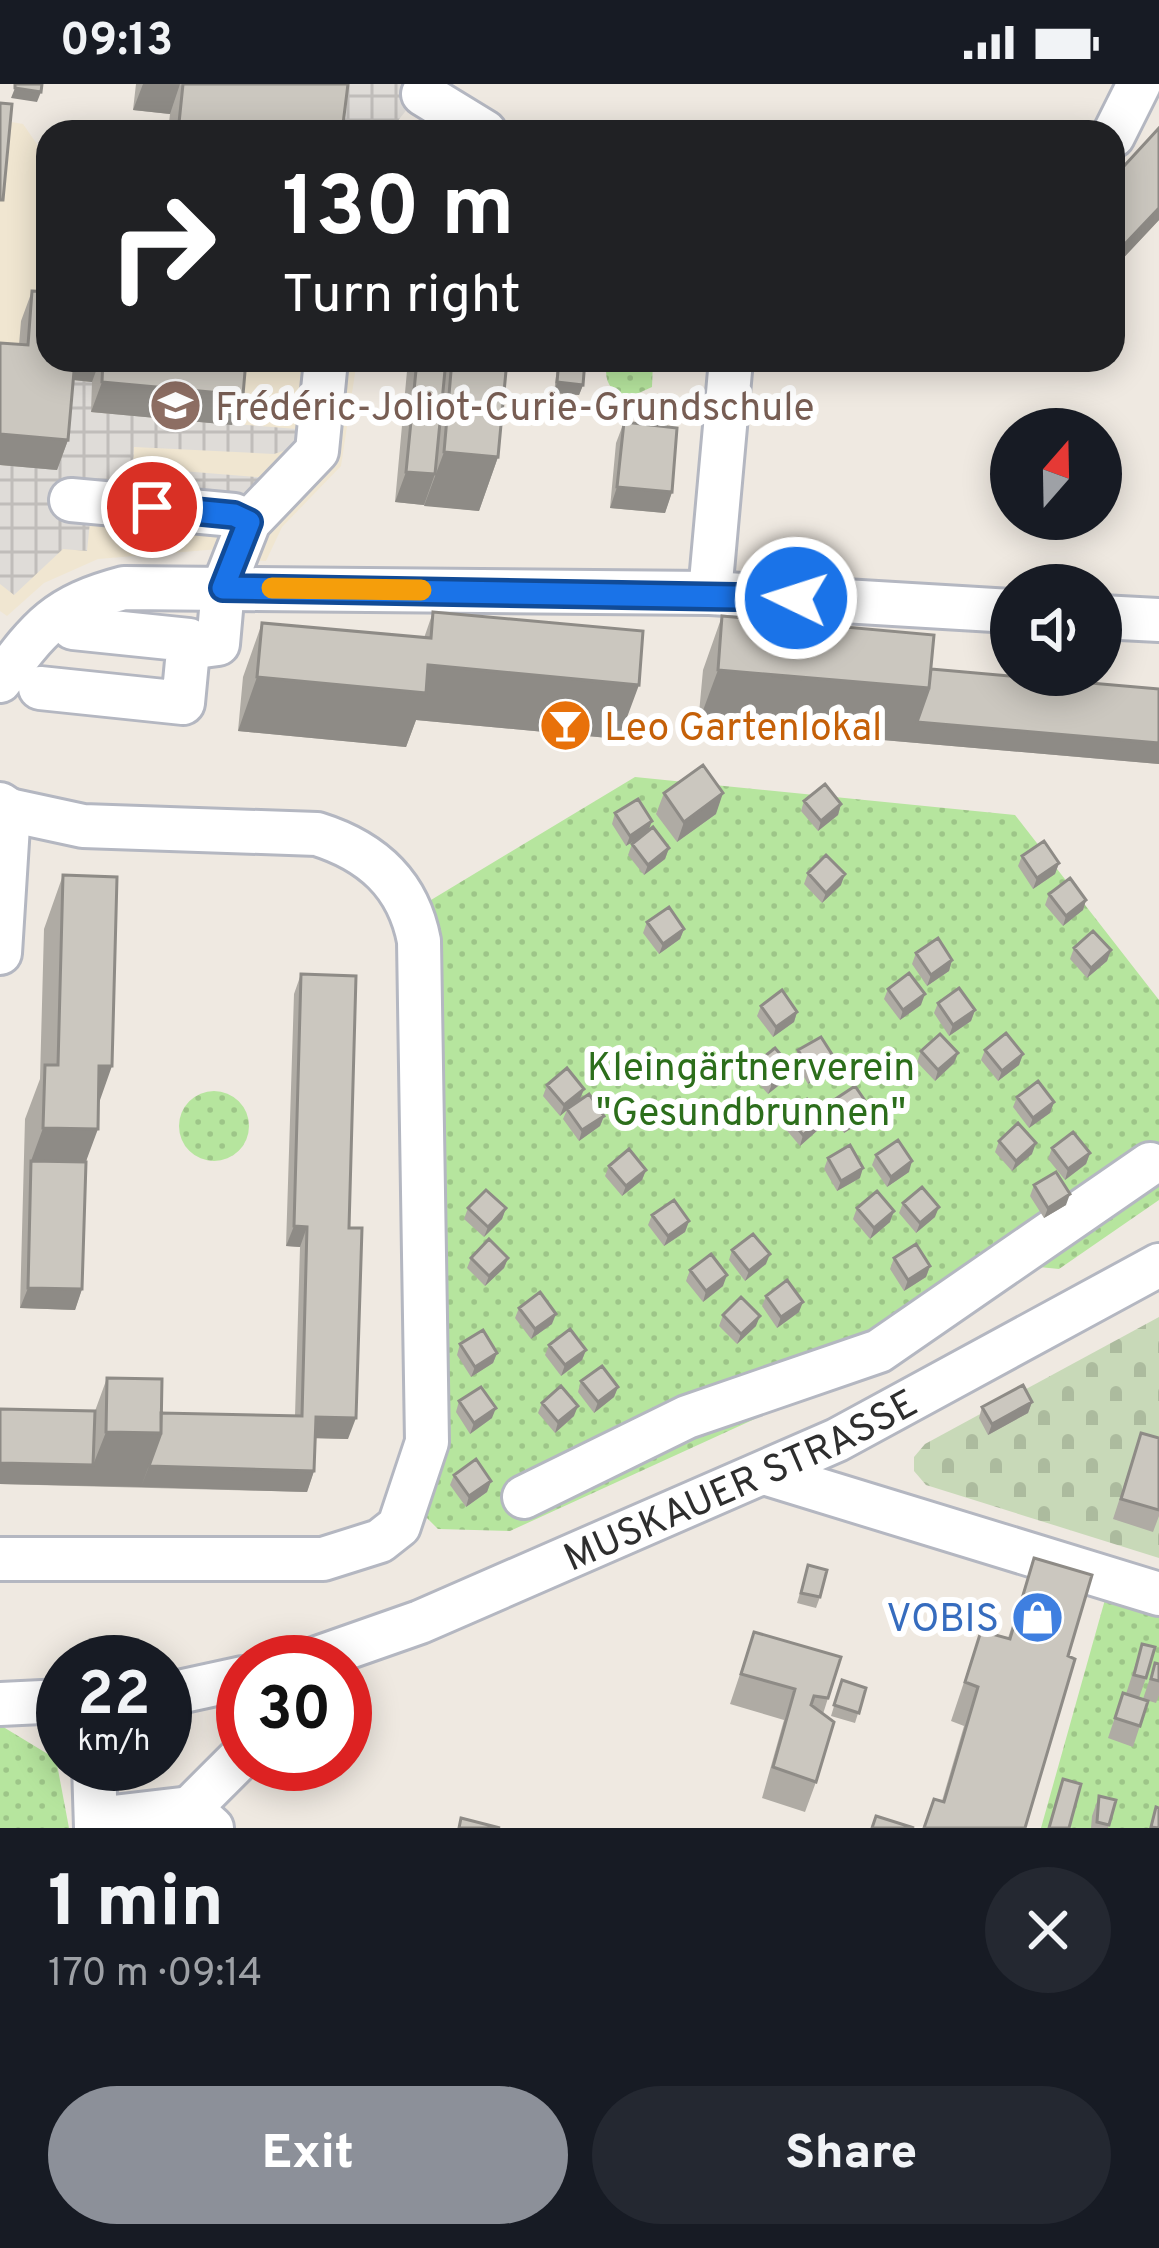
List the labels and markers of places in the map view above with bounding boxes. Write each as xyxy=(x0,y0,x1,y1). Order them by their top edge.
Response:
school or university icon: Frédéric-Joliot-Curie-Grundschule xyxy=(148,378,204,434)
place label: Frédéric-Joliot-Curie-Grundschule xyxy=(215,386,814,435)
pin xyxy=(101,456,203,558)
bar icon: Leo Gartenlokal xyxy=(537,698,593,754)
place label: Leo Gartenlokal xyxy=(604,706,882,755)
shop icon: VOBIS xyxy=(1010,1589,1066,1645)
place label: VOBIS xyxy=(886,1597,999,1646)

